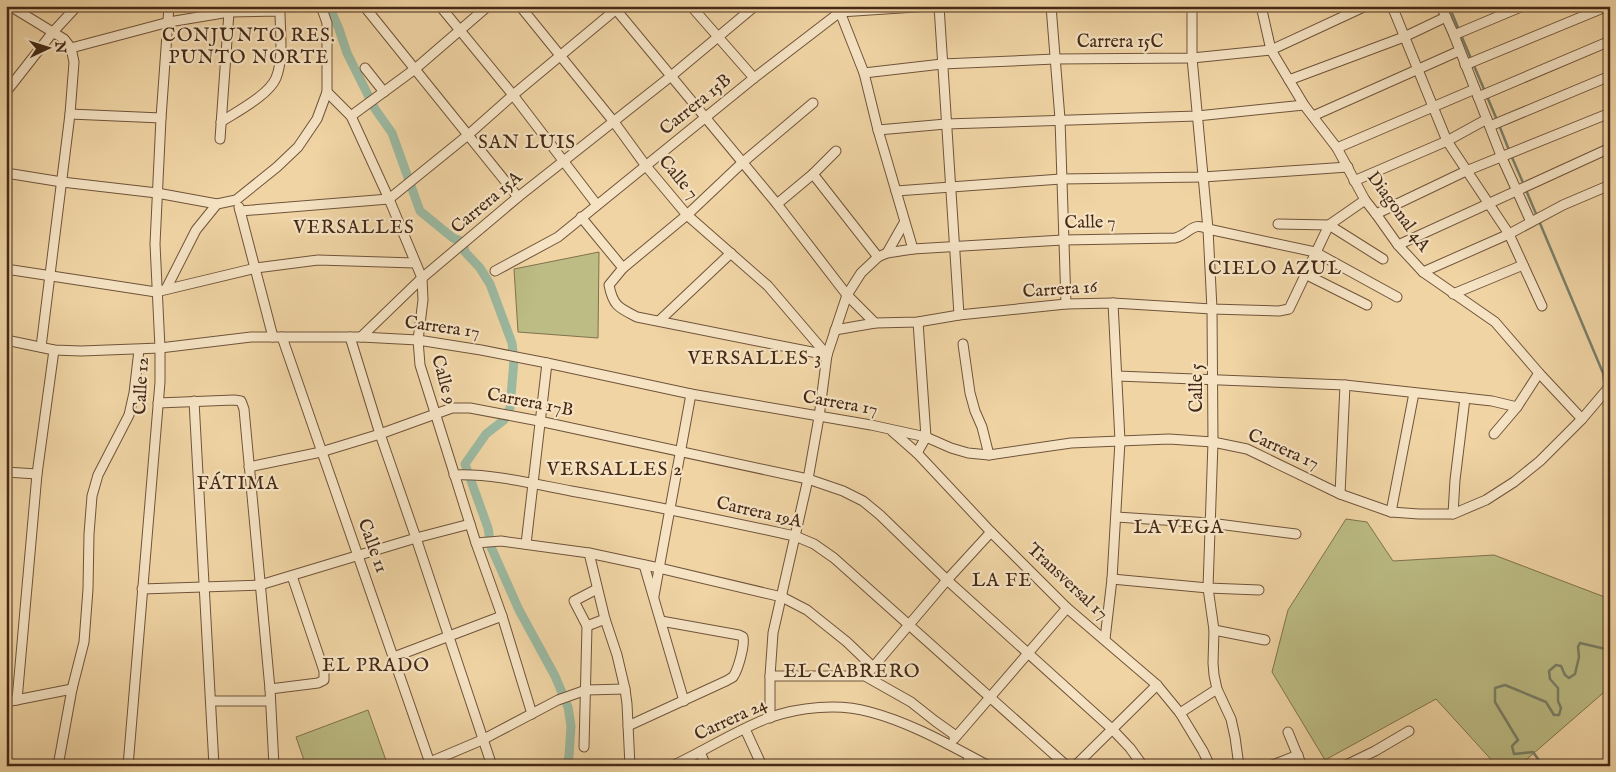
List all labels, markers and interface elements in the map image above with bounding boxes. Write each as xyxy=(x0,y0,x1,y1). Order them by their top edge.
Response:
north arrow xyxy=(22,22,72,72)
district label: CONJUNTO RES. PUNTO NORTE xyxy=(162,24,336,70)
street label: Carrera 15C xyxy=(1077,31,1163,54)
text: N xyxy=(51,39,69,54)
street label: Carrera 15B xyxy=(656,69,737,141)
district label: SAN LUIS xyxy=(478,131,576,155)
street label: Calle 7 xyxy=(653,151,703,205)
street label: Carrera 15A xyxy=(447,166,528,239)
street label: Diagonal 4A xyxy=(1361,167,1435,257)
street label: Calle 7 xyxy=(1064,211,1116,235)
district label: VERSALLES xyxy=(292,216,415,240)
district label: CIELO AZUL xyxy=(1208,257,1342,281)
street label: Carrera 16 xyxy=(1022,276,1098,304)
street label: Carrera 17 xyxy=(403,311,481,345)
district label: VERSALLES 3 xyxy=(687,347,822,371)
street label: Calle 9 xyxy=(425,353,461,407)
street label: Calle 12 xyxy=(129,357,155,415)
street label: Calle 5 xyxy=(1186,363,1209,413)
street label: Carrera 17B xyxy=(485,383,575,423)
street label: Carrera 17 xyxy=(801,386,879,422)
street label: Carrera 17 xyxy=(1244,424,1322,476)
district label: VERSALLES 2 xyxy=(546,458,683,482)
district label: FÁTIMA xyxy=(197,471,279,496)
street label: Carrera 19A xyxy=(714,492,805,534)
street label: Calle 11 xyxy=(352,516,392,576)
district label: LA VEGA xyxy=(1134,516,1225,540)
street label: Transversal 17 xyxy=(1022,538,1112,626)
district label: LA FE xyxy=(972,569,1032,593)
district label: EL PRADO xyxy=(322,654,430,678)
district label: EL CABRERO xyxy=(784,660,920,684)
street label: Carrera 24 xyxy=(691,693,771,747)

